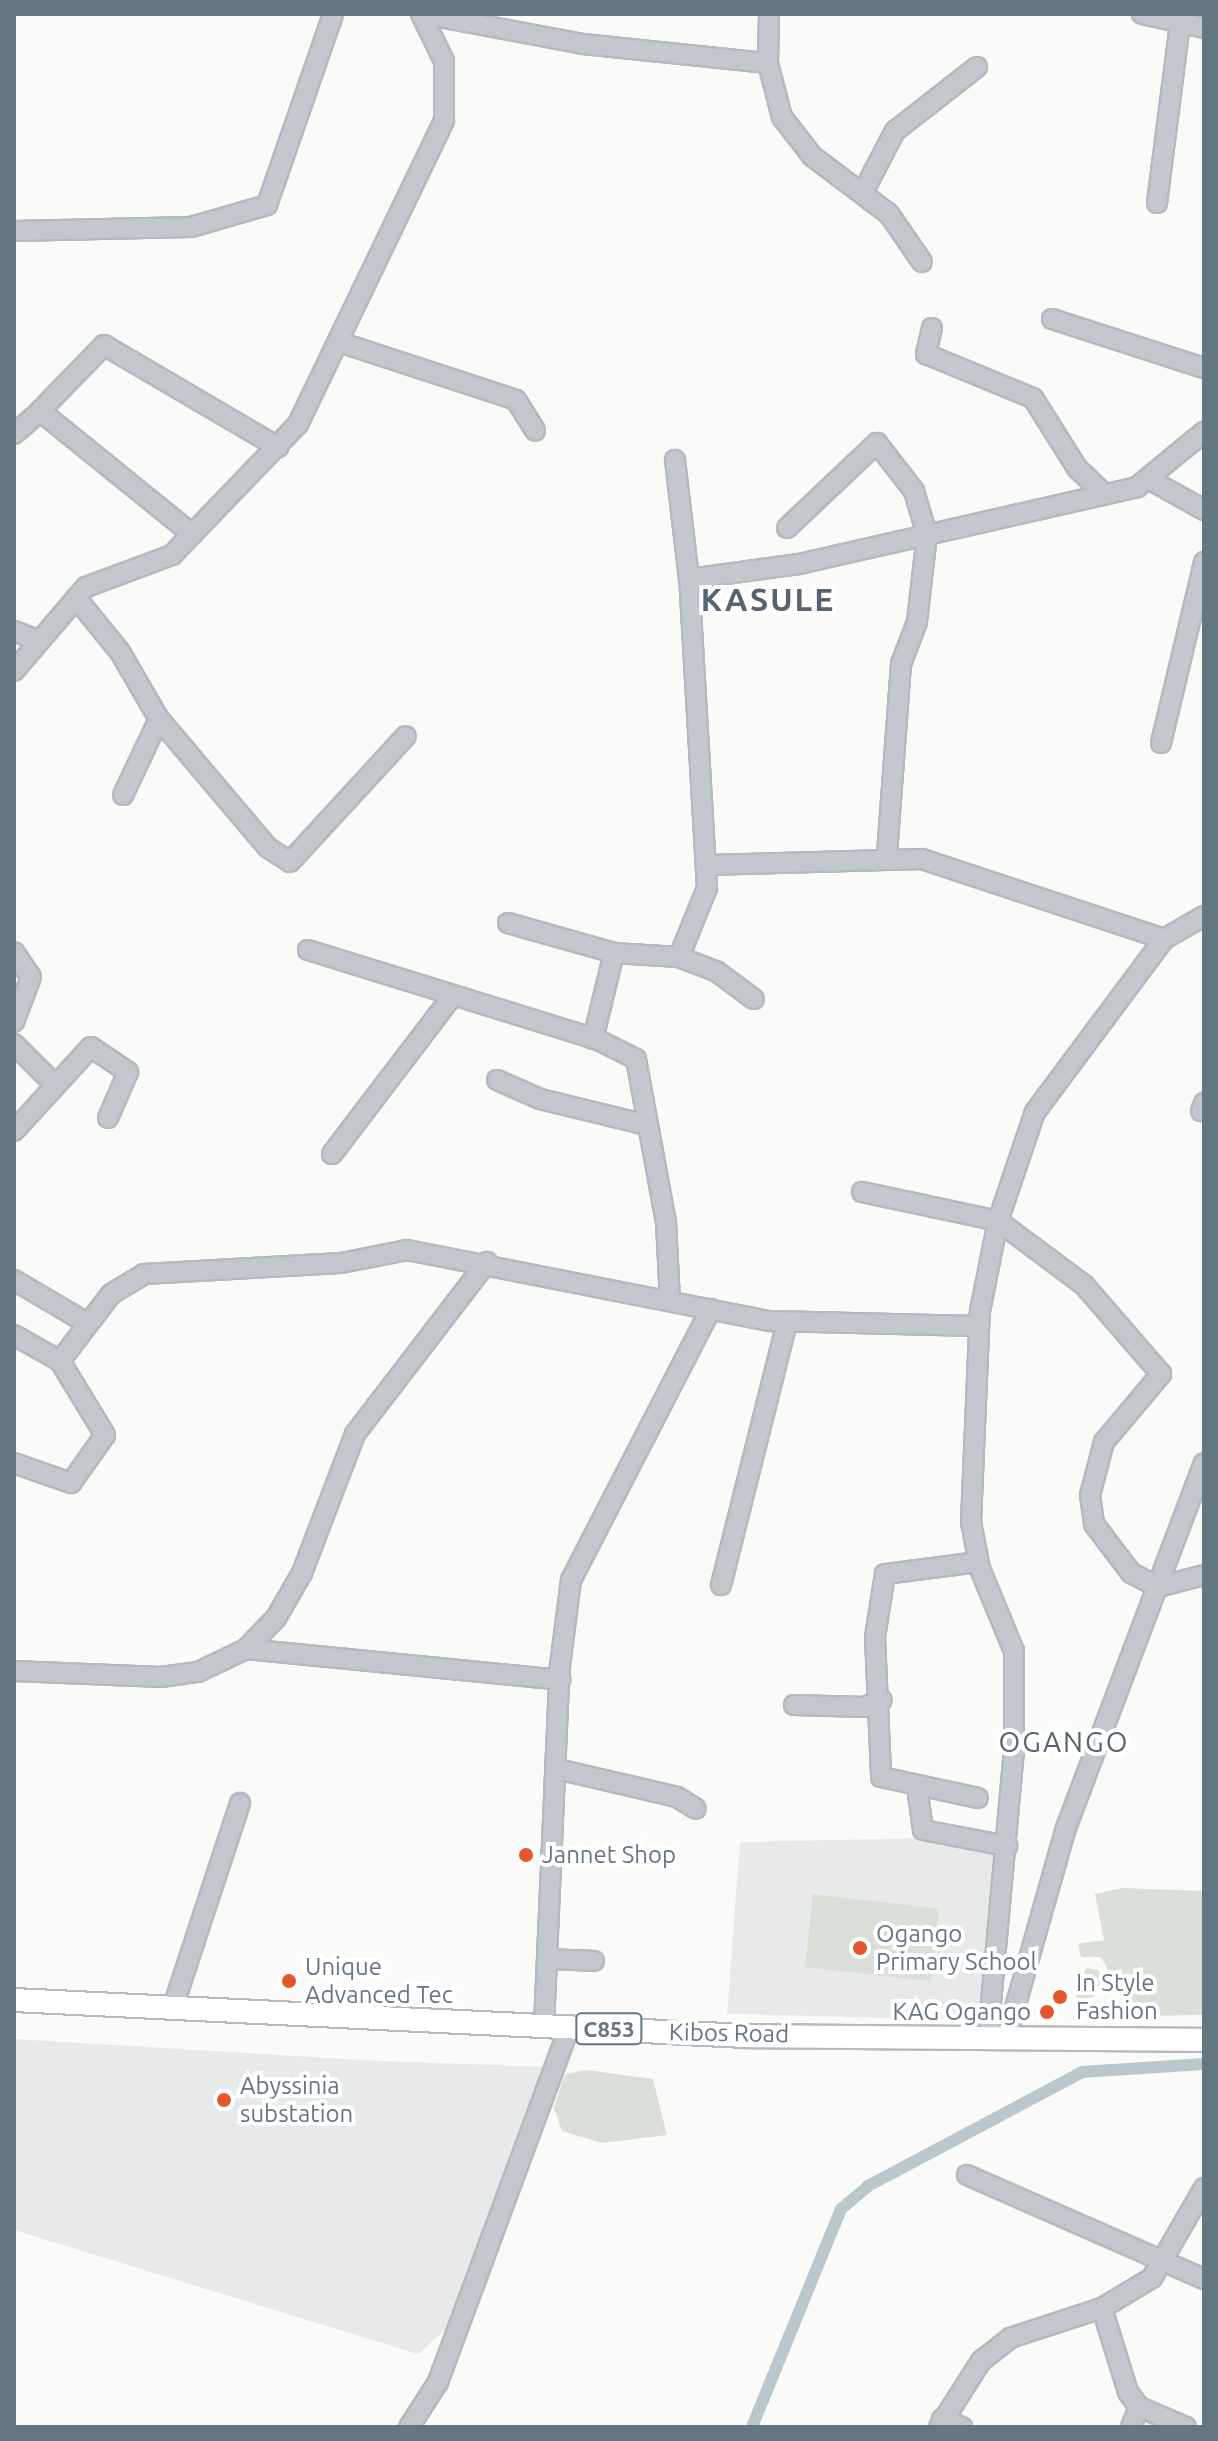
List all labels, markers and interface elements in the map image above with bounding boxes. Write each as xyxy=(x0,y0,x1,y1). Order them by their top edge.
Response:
district label: KASULE xyxy=(701,580,835,618)
district label: OGANGO xyxy=(999,1725,1129,1759)
place label: Jannet Shop xyxy=(542,1841,676,1869)
marker: Jannet Shop xyxy=(517,1846,535,1864)
place label: Ogango Primary School xyxy=(876,1920,1037,1976)
marker: Ogango Primary School xyxy=(851,1939,869,1957)
place label: Unique Advanced Tec xyxy=(305,1953,453,2009)
place label: In Style Fashion xyxy=(1076,1969,1158,2025)
marker: Unique Advanced Tec xyxy=(280,1972,298,1990)
marker: In Style Fashion xyxy=(1051,1988,1069,2006)
place label: KAG Ogango xyxy=(893,1998,1031,2026)
marker: KAG Ogango xyxy=(1038,2003,1056,2021)
road number: C853 xyxy=(575,2011,643,2047)
street label: Kibos Road xyxy=(669,2018,789,2048)
place label: Abyssinia substation xyxy=(240,2072,353,2128)
marker: Abyssinia substation xyxy=(215,2091,233,2109)

